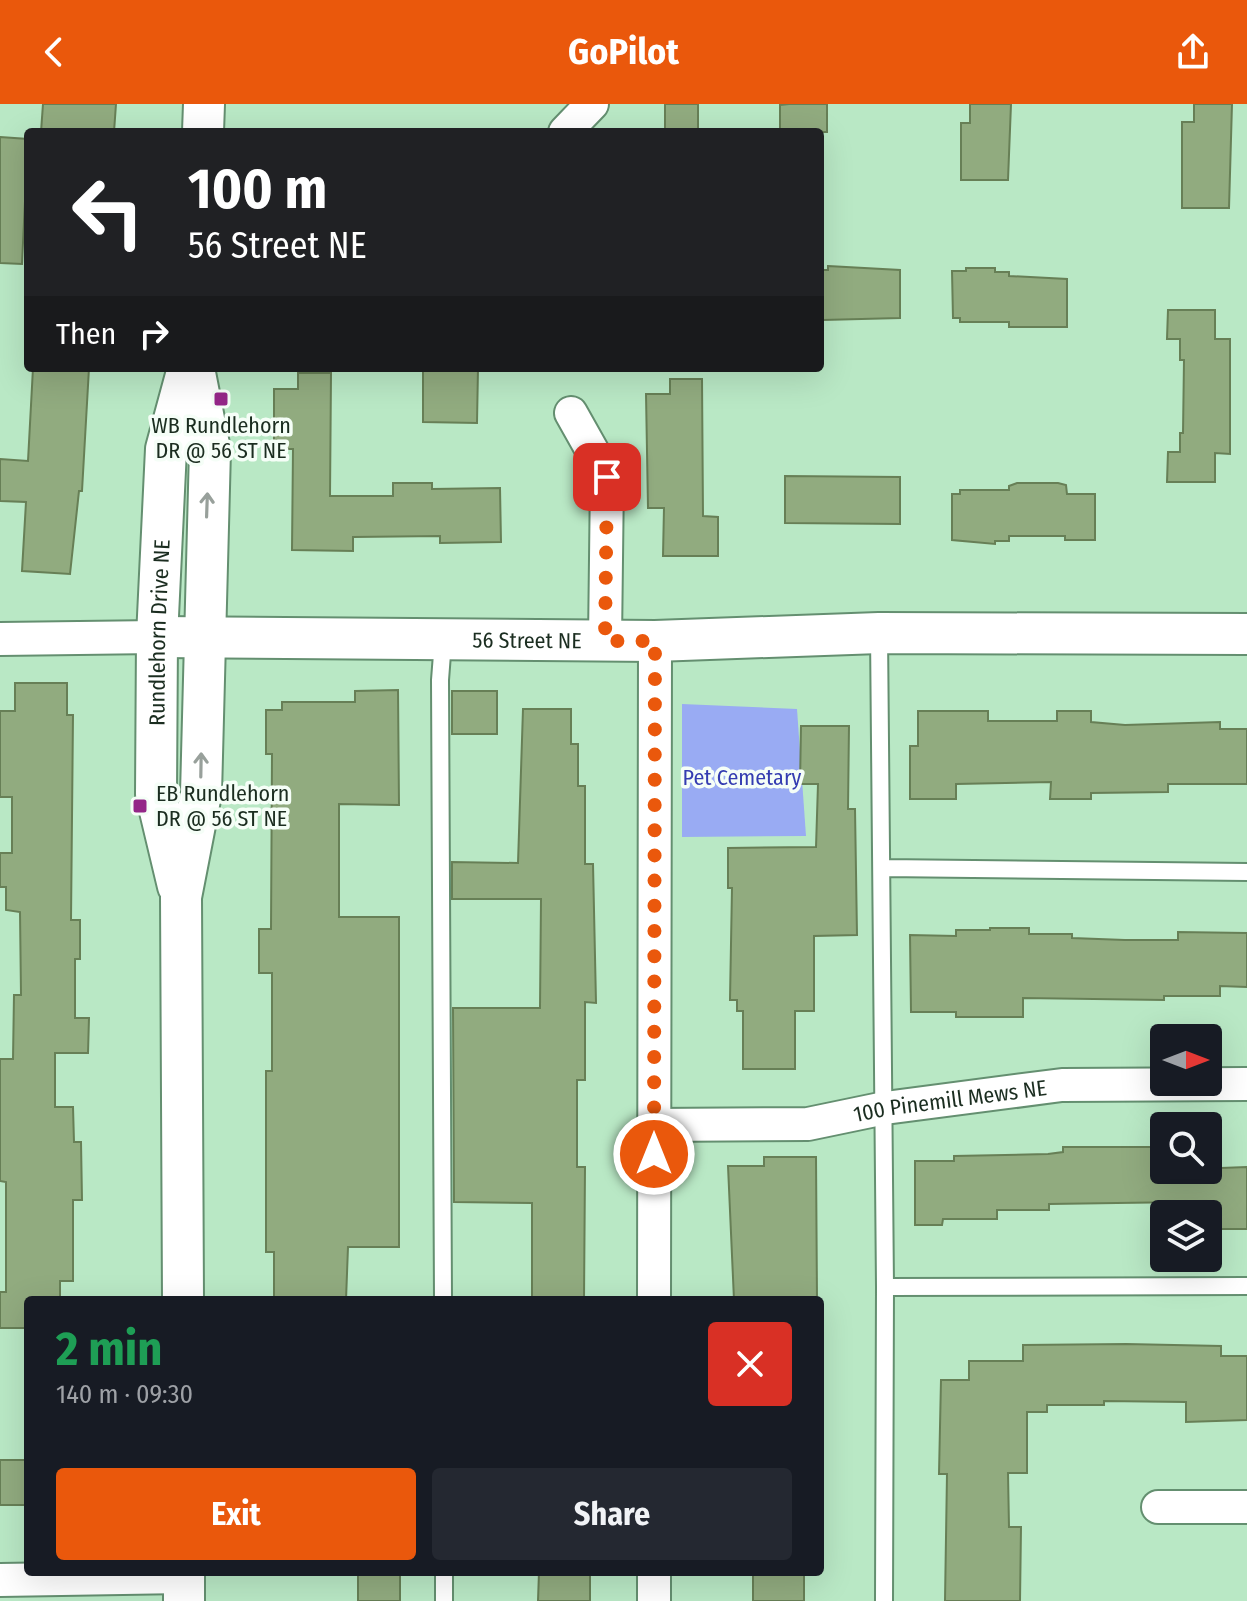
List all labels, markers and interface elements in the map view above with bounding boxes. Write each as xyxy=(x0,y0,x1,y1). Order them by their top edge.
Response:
icon: back xyxy=(32,30,76,74)
text: GoPilot xyxy=(568,30,679,74)
icon: share xyxy=(1171,30,1215,74)
text: 100 m xyxy=(188,156,327,223)
icon: left xyxy=(56,160,160,264)
text: 56 Street NE xyxy=(188,224,367,268)
icon: right xyxy=(132,312,176,356)
text: Then xyxy=(56,316,116,352)
marker: WB Rundlehorn DR @ 56 ST NE xyxy=(212,390,230,408)
place label: WB Rundlehorn DR @ 56 ST NE xyxy=(151,412,291,464)
pin xyxy=(573,443,641,511)
icon: arrive xyxy=(585,455,629,499)
one-way arrow xyxy=(200,492,215,519)
street label: Rundlehorn Drive NE xyxy=(143,539,175,726)
street label: 56 Street NE xyxy=(472,626,582,654)
one-way arrow xyxy=(193,752,209,779)
park label: Pet Cemetary xyxy=(683,764,802,791)
place label: EB Rundlehorn DR @ 56 ST NE xyxy=(156,780,289,832)
marker: EB Rundlehorn DR @ 56 ST NE xyxy=(131,797,149,815)
north arrow xyxy=(1150,1024,1222,1096)
map controls xyxy=(1150,1024,1222,1272)
street label: 100 Pinemill Mews NE xyxy=(851,1074,1048,1128)
position arrow xyxy=(612,1112,696,1196)
button: search xyxy=(1150,1112,1222,1184)
button: layers xyxy=(1150,1200,1222,1272)
text: 2 min xyxy=(56,1320,162,1378)
button: close xyxy=(708,1322,792,1406)
text: 140 m · 09:30 xyxy=(56,1379,193,1410)
button: Exit xyxy=(56,1468,416,1560)
button: Share xyxy=(432,1468,792,1560)

